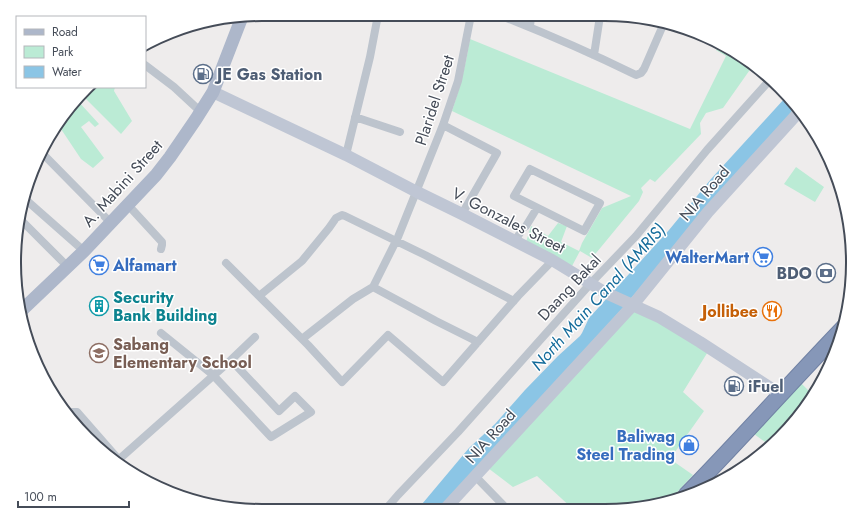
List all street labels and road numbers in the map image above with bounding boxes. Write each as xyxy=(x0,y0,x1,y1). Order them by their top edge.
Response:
street label: Plaridel Street xyxy=(409,52,460,148)
street label: A. Mabini Street xyxy=(77,135,168,232)
street label: NIA Road xyxy=(674,161,735,226)
street label: V. Gonzales Street xyxy=(448,182,570,259)
street label: Daang Bakal xyxy=(532,249,606,326)
street label: NIA Road xyxy=(460,404,521,469)

